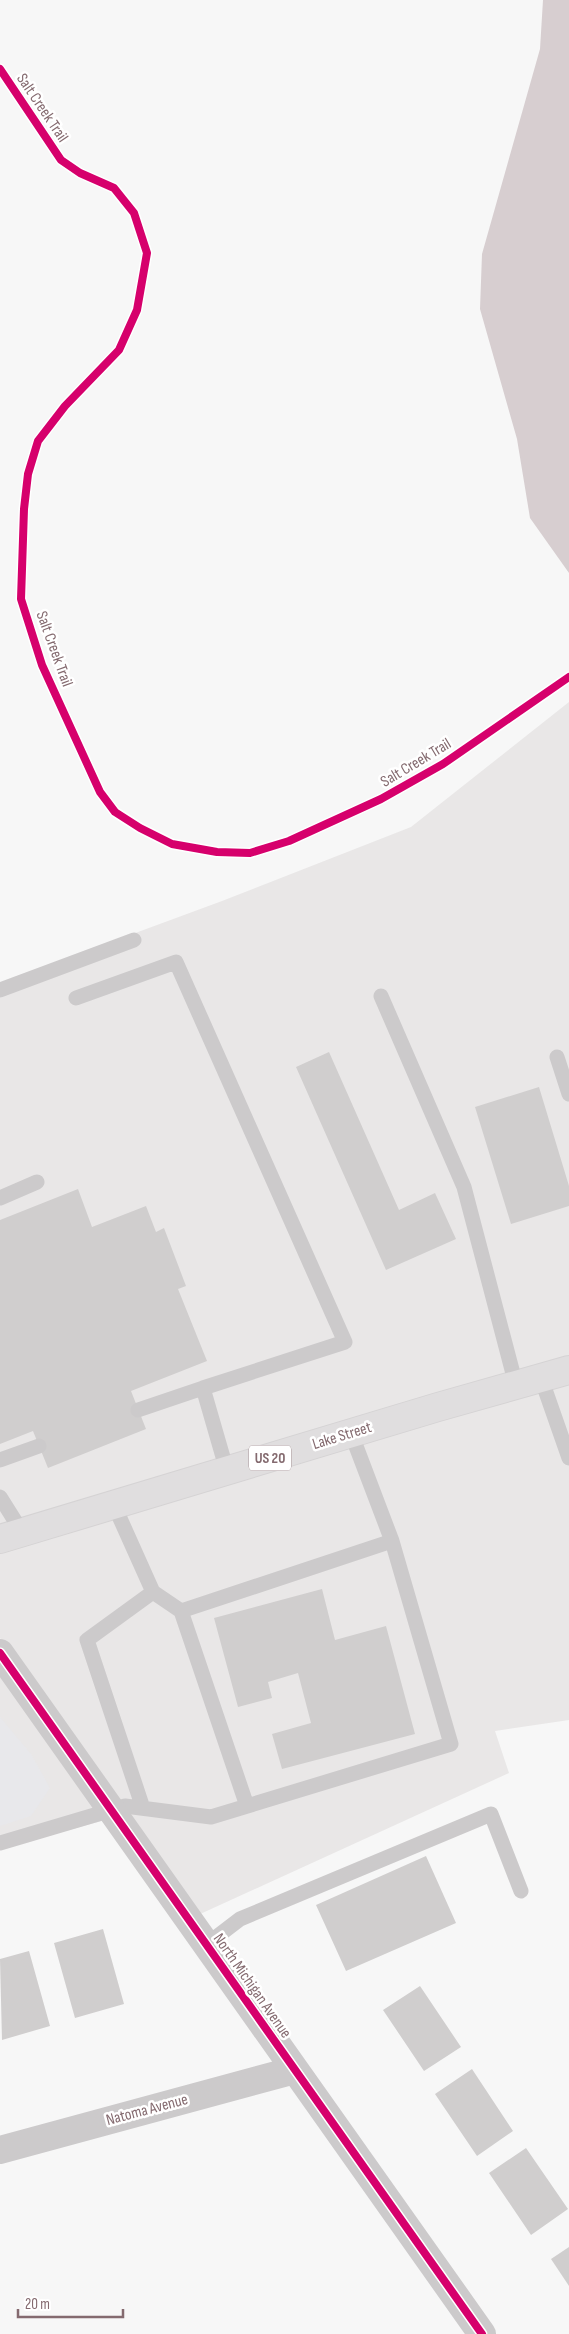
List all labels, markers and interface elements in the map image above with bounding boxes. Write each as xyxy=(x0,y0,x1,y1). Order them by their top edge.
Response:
street label: Salt Creek Trail xyxy=(12,70,72,146)
street label: Salt Creek Trail xyxy=(32,609,76,689)
street label: Salt Creek Trail xyxy=(377,735,455,791)
street label: Lake Street xyxy=(310,1418,374,1454)
road number: US 20 xyxy=(249,1446,291,1470)
street label: North Michigan Avenue xyxy=(209,1930,295,2042)
street label: Natoma Avenue xyxy=(104,2090,190,2130)
scale bar xyxy=(18,2286,122,2318)
text: 20 m xyxy=(25,2295,50,2314)

